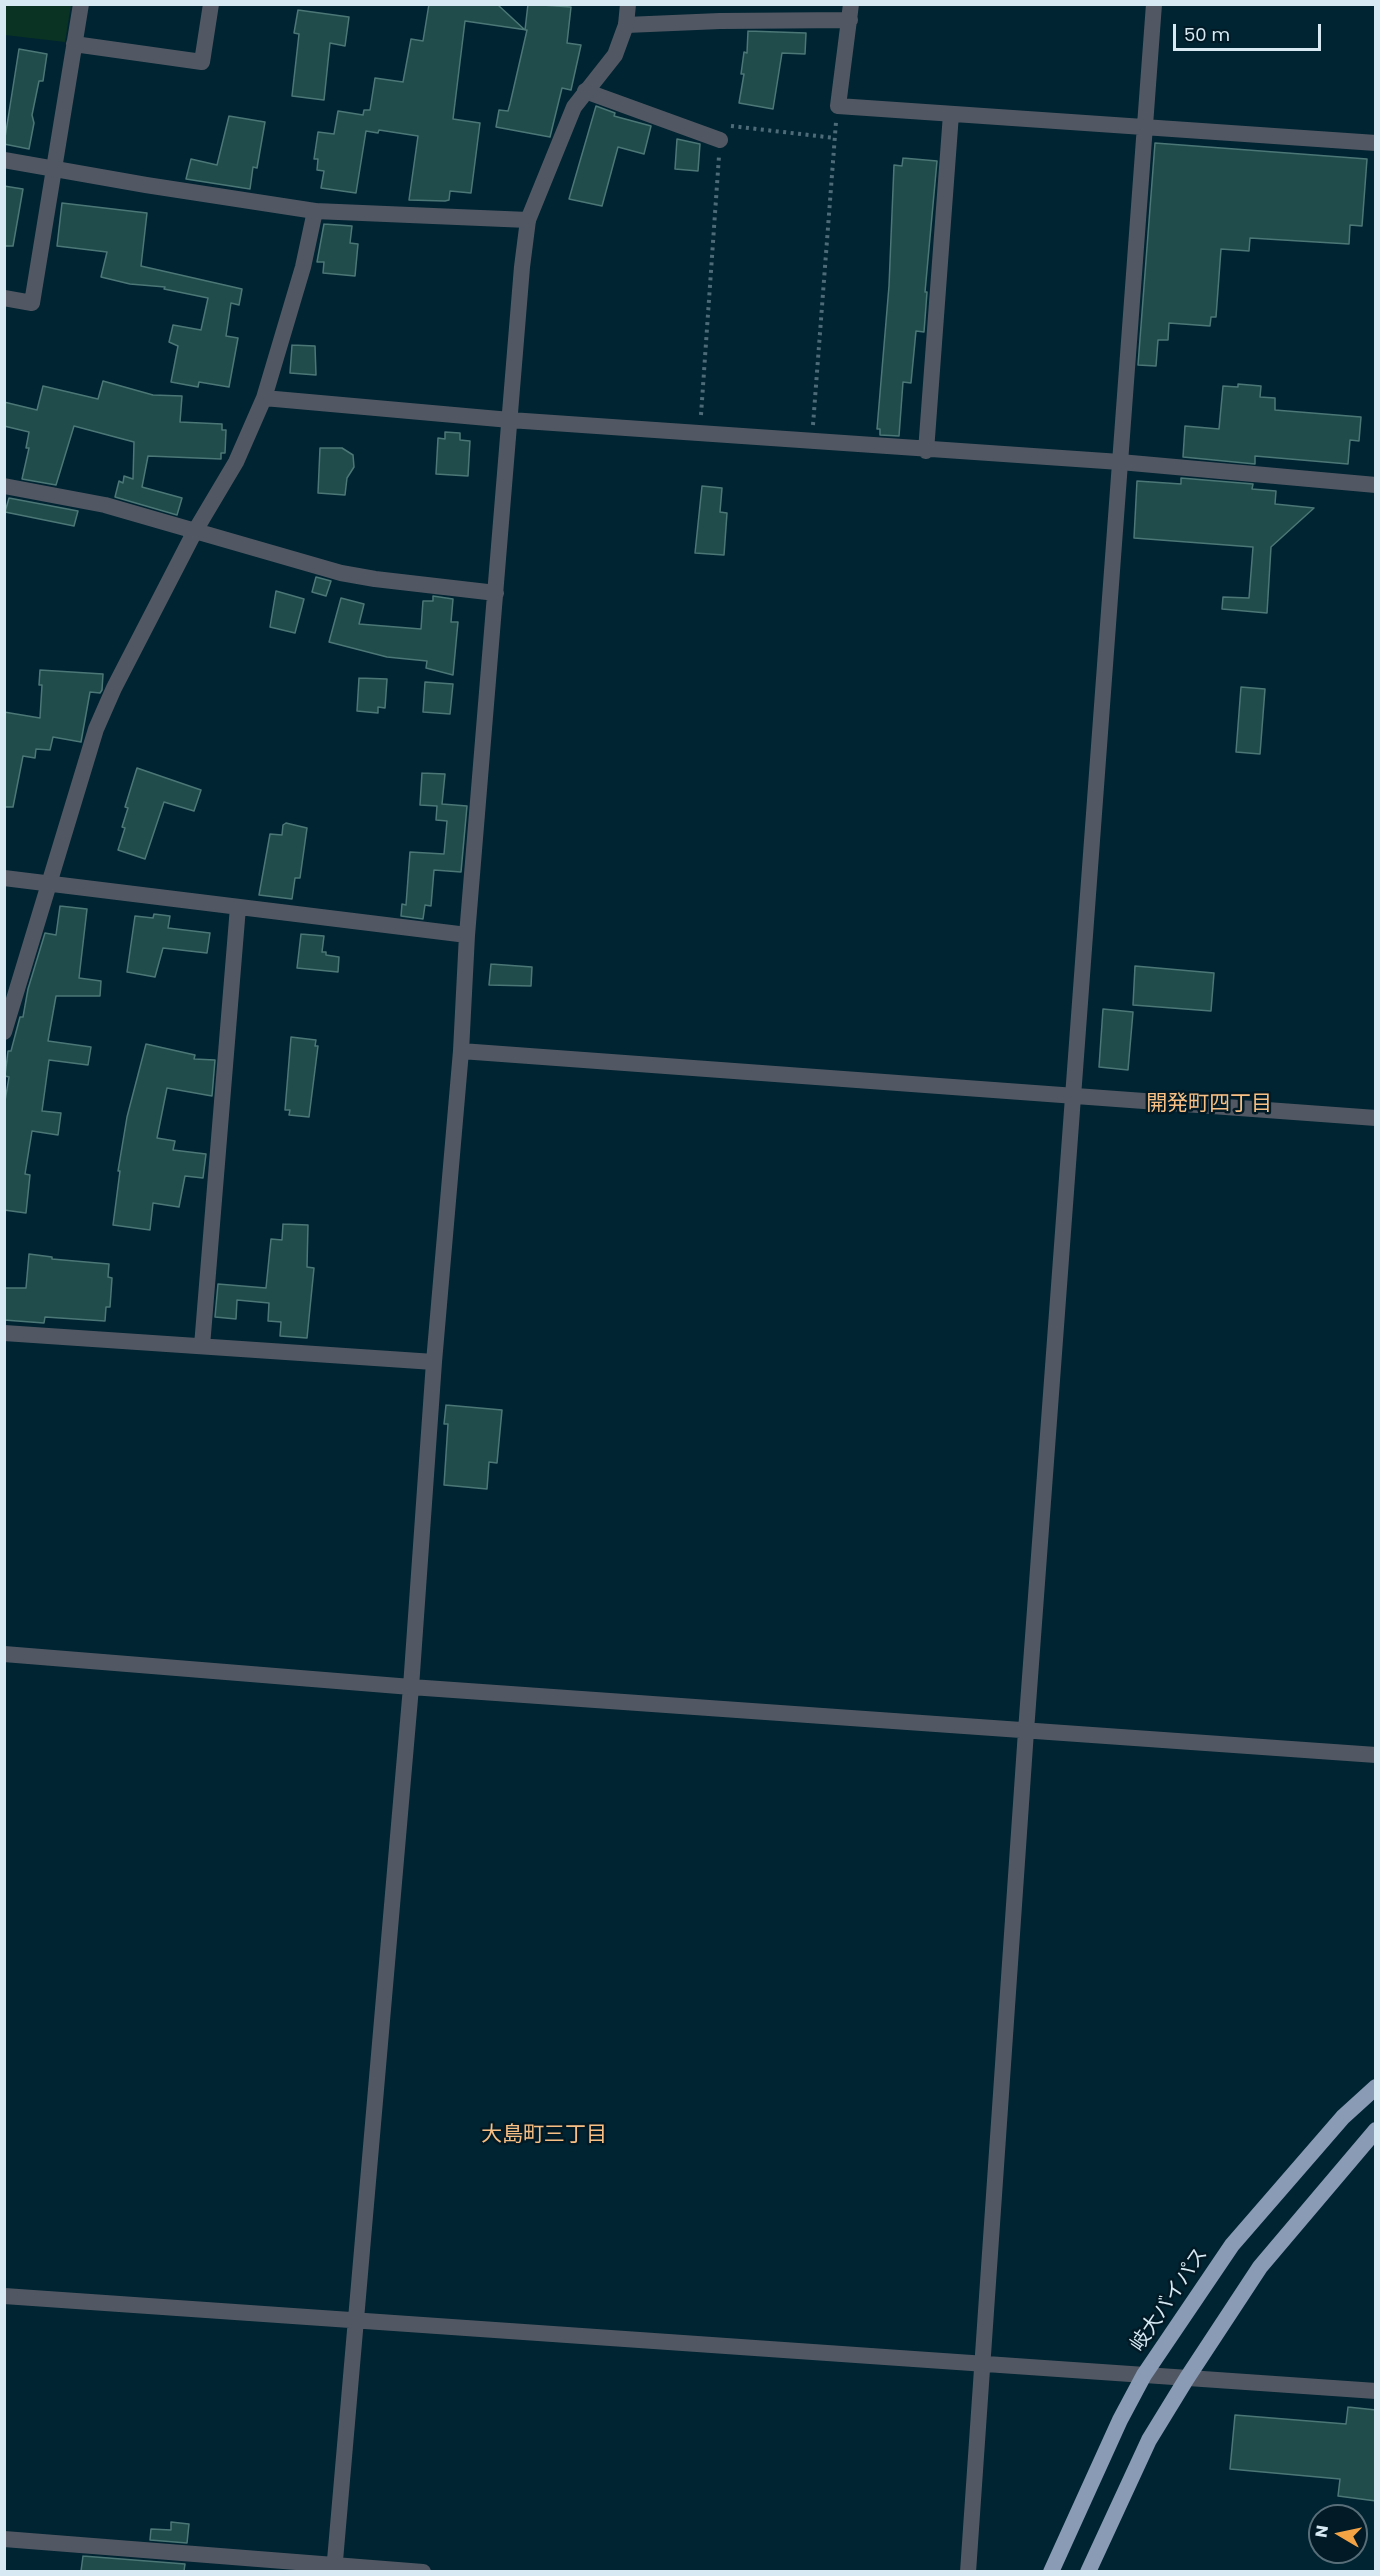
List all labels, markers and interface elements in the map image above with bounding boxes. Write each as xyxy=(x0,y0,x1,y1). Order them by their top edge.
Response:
scale bar xyxy=(1176,12,1324,50)
text: 50 m xyxy=(1184,22,1230,47)
district label: 開発町四丁目 xyxy=(1146,1092,1272,1118)
district label: 大島町三丁目 xyxy=(481,2123,607,2149)
street label: 岐大バイパス xyxy=(1127,2244,1213,2356)
north arrow xyxy=(1308,2504,1368,2564)
text: N xyxy=(1309,2524,1334,2539)

